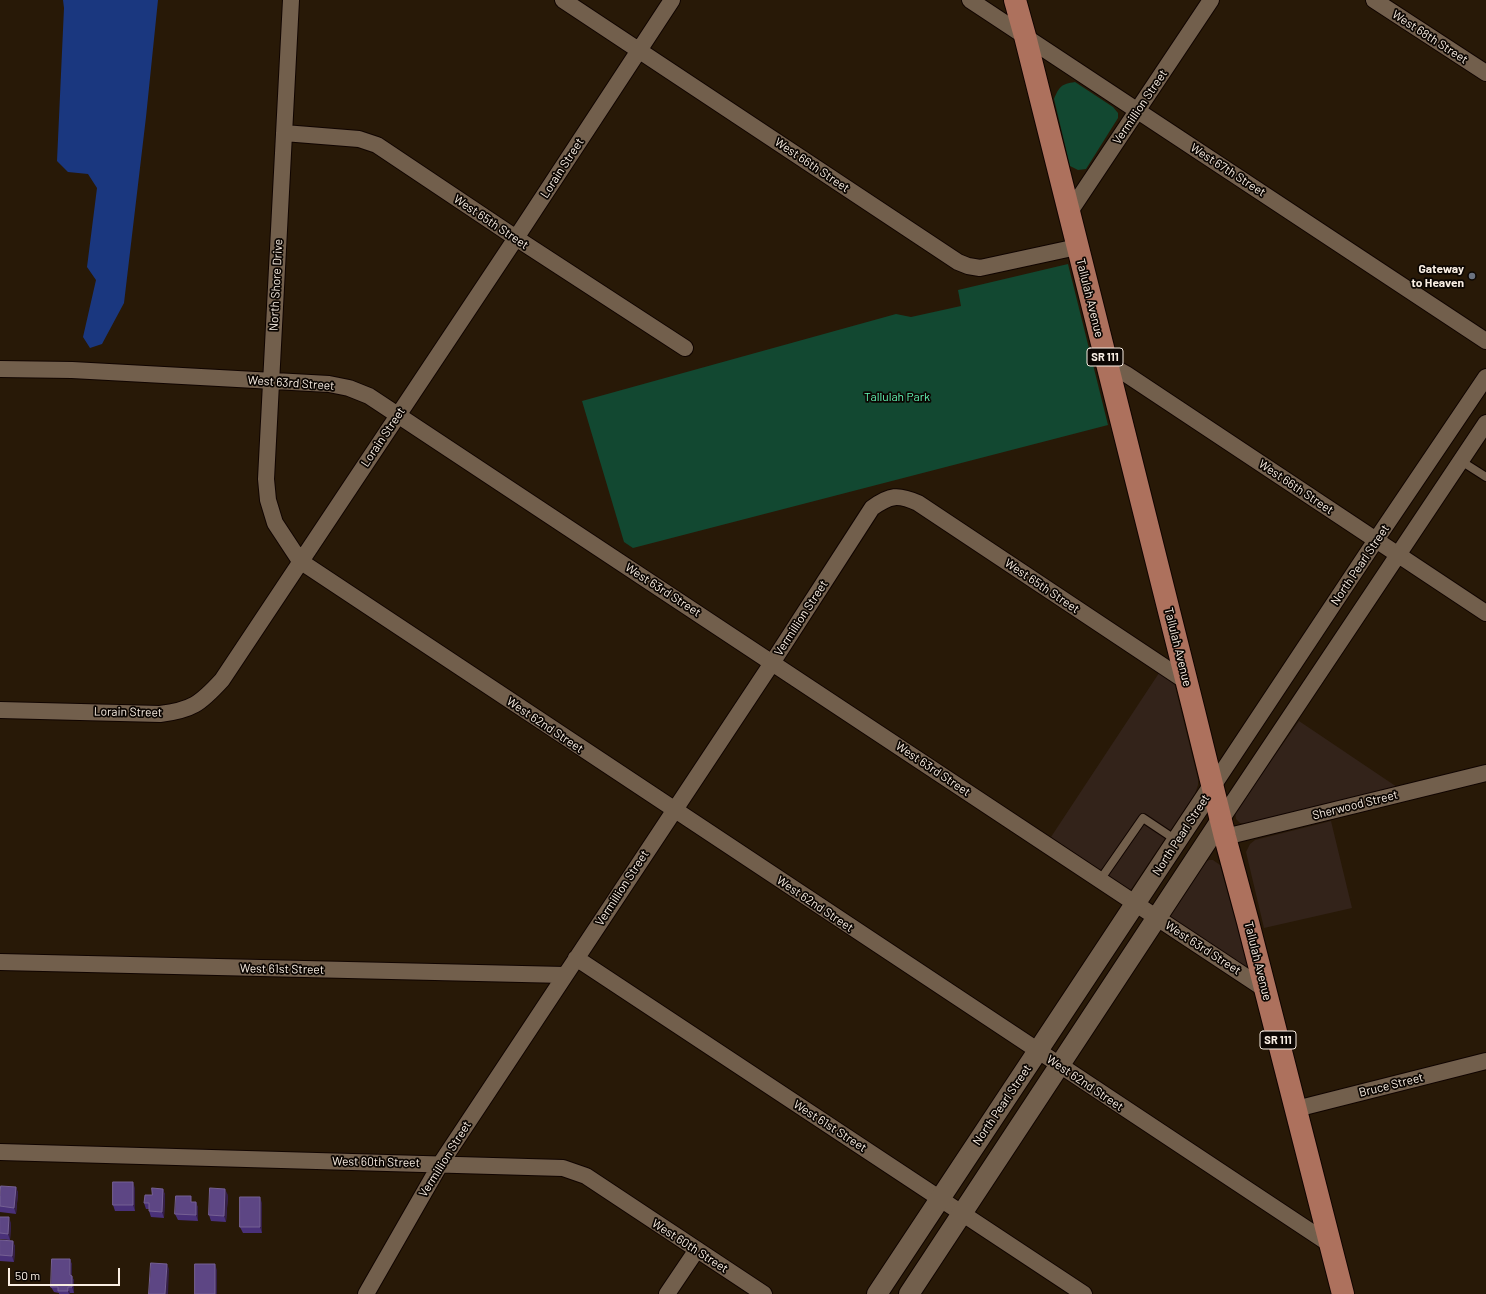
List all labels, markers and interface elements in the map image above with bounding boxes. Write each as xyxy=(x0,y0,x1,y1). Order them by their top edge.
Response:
street label: West 68th Street xyxy=(1390,7,1470,67)
street label: Vermillion Street xyxy=(1110,67,1170,147)
street label: Lorain Street xyxy=(537,135,587,201)
street label: West 66th Street xyxy=(772,135,852,195)
street label: West 67th Street xyxy=(1188,140,1268,200)
street label: West 65th Street xyxy=(451,192,531,252)
street label: North Shore Drive xyxy=(266,239,286,331)
street label: Tallulah Avenue xyxy=(1073,257,1107,339)
place label: Gateway to Heaven xyxy=(1411,262,1464,290)
marker: Gateway to Heaven xyxy=(1467,271,1477,281)
road number: SR 111 xyxy=(1087,348,1123,366)
street label: West 63rd Street xyxy=(247,373,335,393)
park label: Tallulah Park xyxy=(864,390,930,404)
street label: Lorain Street xyxy=(358,405,408,469)
street label: West 66th Street xyxy=(1256,457,1336,517)
street label: North Pearl Street xyxy=(1328,522,1392,608)
street label: West 65th Street xyxy=(1002,556,1082,616)
street label: West 63rd Street xyxy=(623,560,703,620)
street label: Vermillion Street xyxy=(771,578,831,658)
street label: Tallulah Avenue xyxy=(1161,606,1195,688)
street label: West 62nd Street xyxy=(504,694,586,756)
street label: Lorain Street xyxy=(94,704,162,720)
street label: West 63rd Street xyxy=(893,739,973,799)
street label: Sherwood Street xyxy=(1311,787,1399,823)
street label: North Pearl Street xyxy=(1149,792,1213,878)
street label: Vermillion Street xyxy=(592,848,652,928)
street label: West 62nd Street xyxy=(774,873,856,935)
street label: West 63rd Street xyxy=(1163,918,1243,978)
street label: Tallulah Avenue xyxy=(1241,920,1275,1002)
street label: West 61st Street xyxy=(240,961,324,977)
road number: SR 111 xyxy=(1260,1031,1296,1049)
street label: West 62nd Street xyxy=(1044,1052,1126,1114)
street label: North Pearl Street xyxy=(970,1062,1034,1148)
street label: Bruce Street xyxy=(1357,1070,1425,1100)
street label: West 61st Street xyxy=(791,1097,869,1155)
street label: Vermillion Street xyxy=(416,1118,474,1200)
street label: West 60th Street xyxy=(332,1154,420,1170)
street label: West 60th Street xyxy=(649,1216,731,1276)
scale bar xyxy=(10,1260,122,1286)
text: 50 m xyxy=(15,1268,40,1282)

